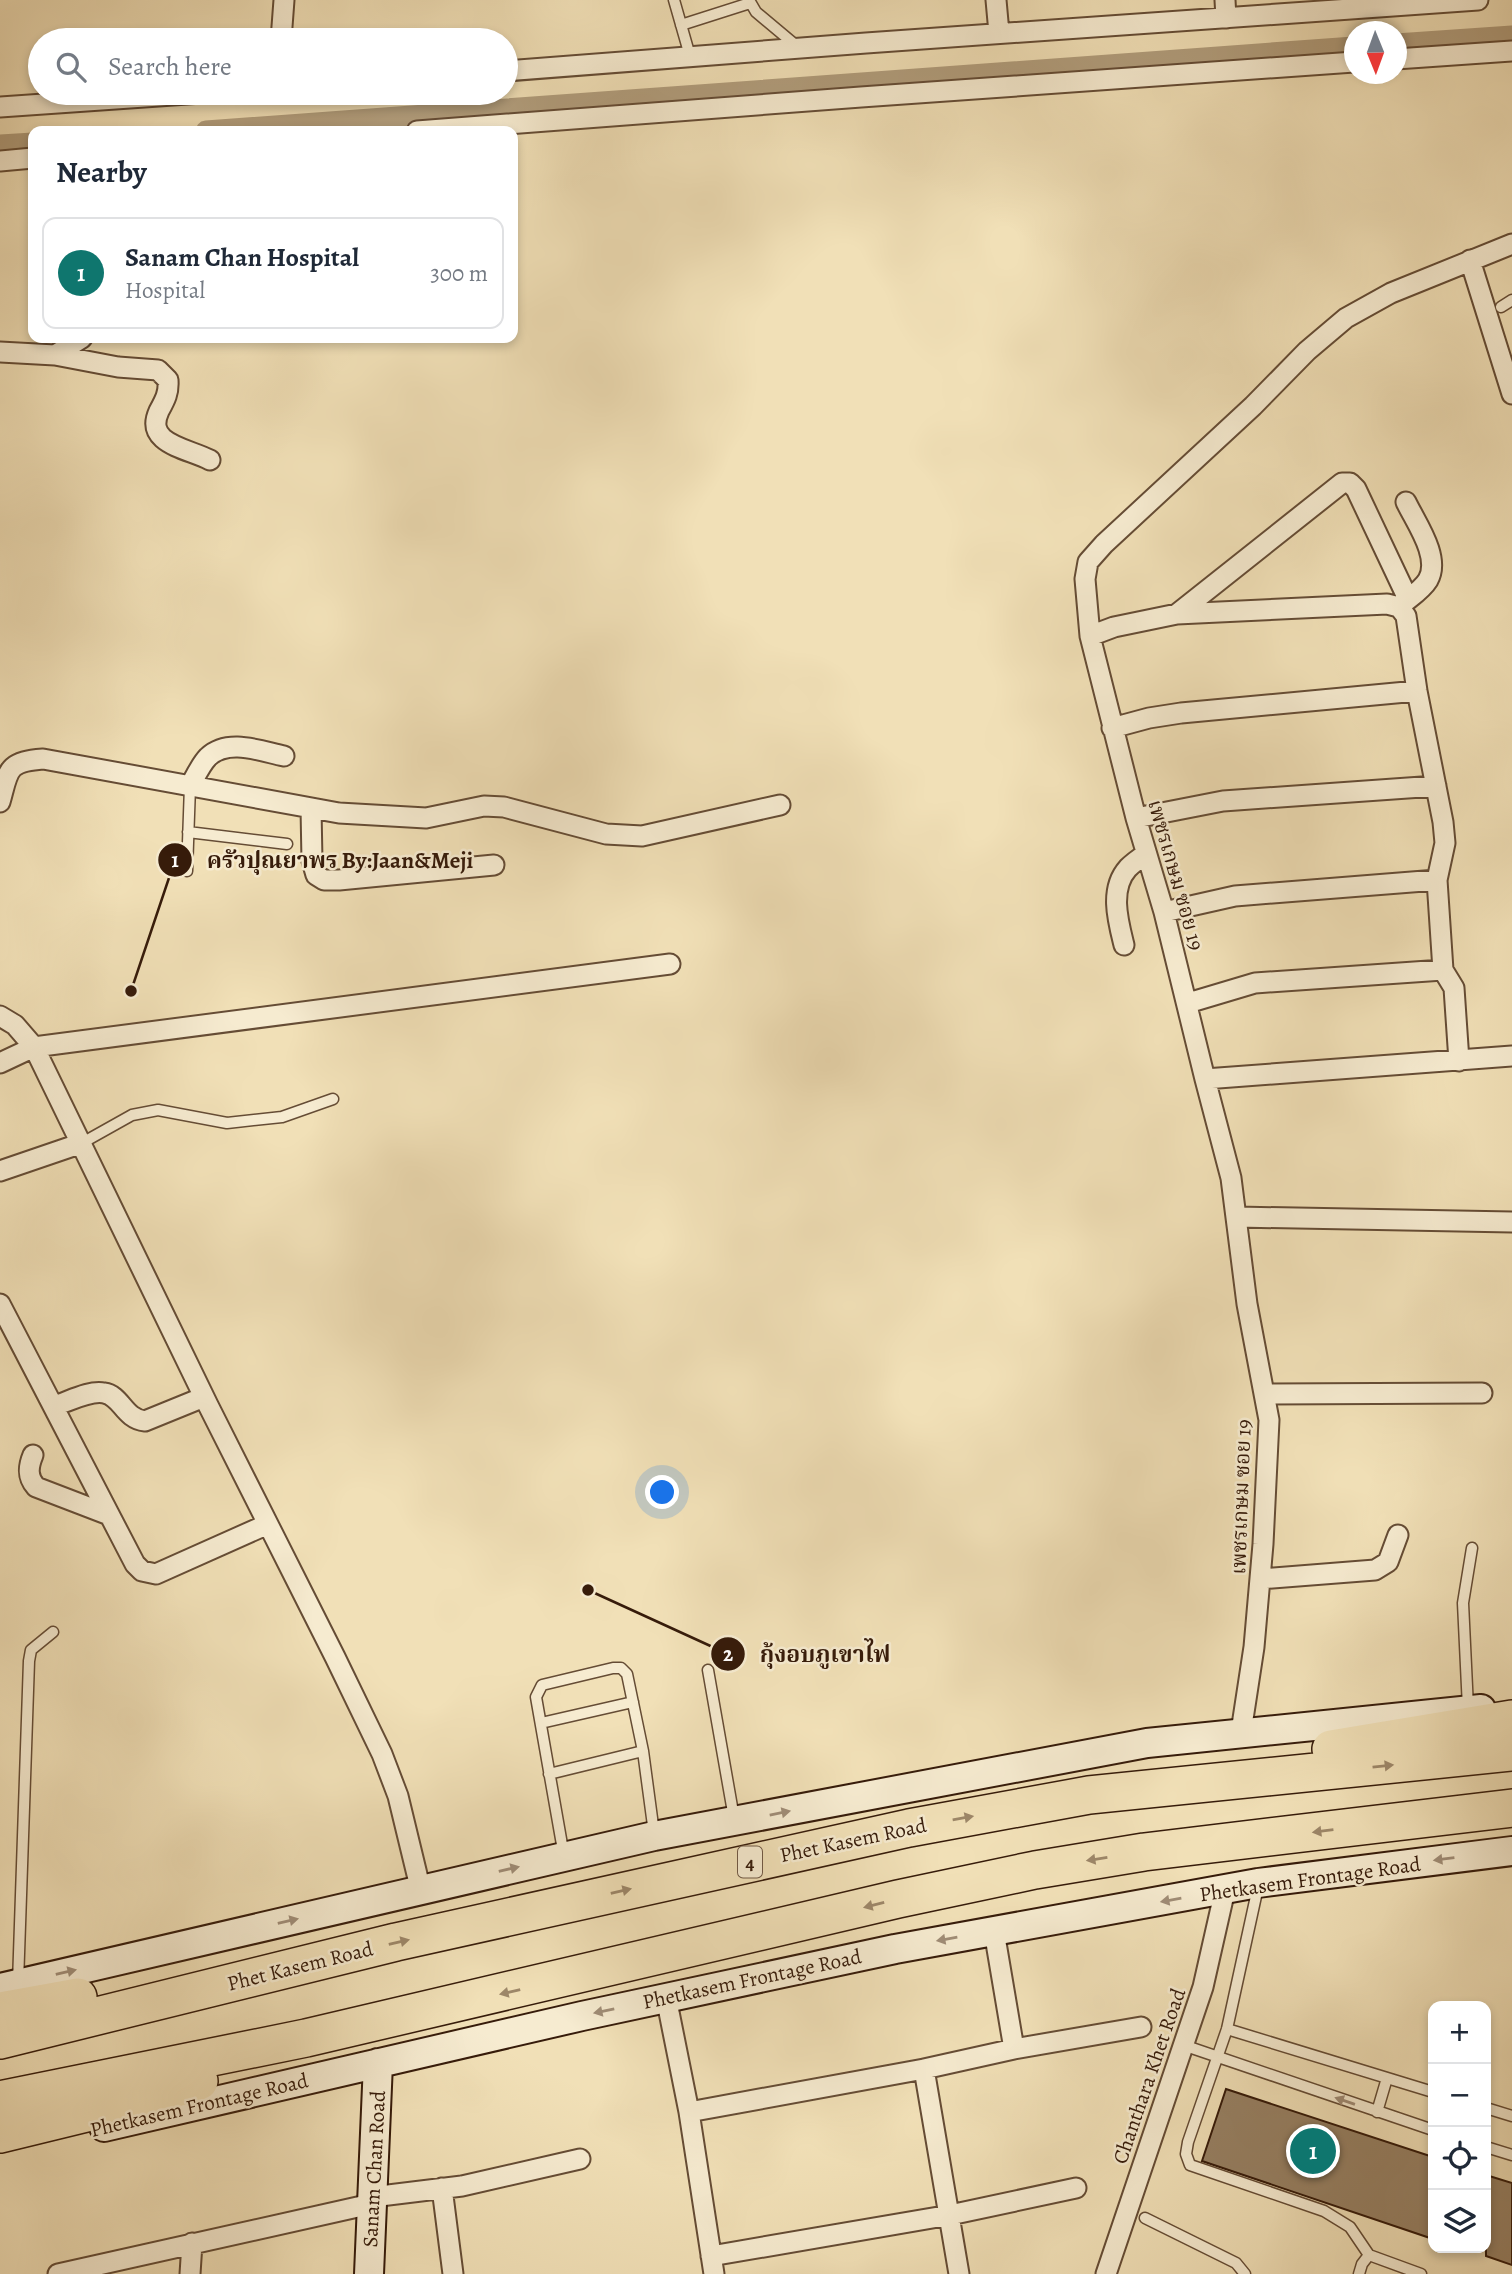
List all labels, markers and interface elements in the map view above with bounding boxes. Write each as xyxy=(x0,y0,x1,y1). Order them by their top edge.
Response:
north arrow xyxy=(1344,21,1407,84)
search box xyxy=(28,28,518,105)
icon: search xyxy=(52,48,90,86)
text: Search here xyxy=(108,49,232,84)
text: Nearby xyxy=(56,152,147,192)
text: Sanam Chan Hospital xyxy=(125,240,359,275)
text: 1 xyxy=(77,258,85,289)
text: 300 m xyxy=(430,258,488,289)
text: Hospital xyxy=(125,275,205,306)
street label: เพชรเกษม ซอย 19 xyxy=(1141,796,1211,954)
callout: ครัวปุณยาพร By:Jaan&Meji xyxy=(158,838,487,882)
text: ครัวปุณยาพร By:Jaan&Meji xyxy=(207,845,474,876)
text: 1 xyxy=(171,846,179,874)
street label: เพชรเกษม ซอย 19 xyxy=(1224,1419,1258,1575)
your location xyxy=(645,1475,679,1509)
callout: กุ้งอบภูเขาไฟ xyxy=(710,1632,904,1676)
text: กุ้งอบภูเขาไฟ xyxy=(760,1638,890,1670)
text: 2 xyxy=(723,1640,733,1668)
one-way arrow xyxy=(1372,1760,1394,1771)
one-way arrow xyxy=(769,1808,791,1819)
street label: Phet Kasem Road xyxy=(777,1811,930,1869)
one-way arrow xyxy=(952,1812,974,1823)
one-way arrow xyxy=(1311,1825,1333,1836)
road number: 4 xyxy=(738,1846,762,1878)
street label: Phetkasem Frontage Road xyxy=(1198,1850,1423,1908)
one-way arrow xyxy=(1086,1854,1108,1865)
one-way arrow xyxy=(1433,1854,1455,1865)
one-way arrow xyxy=(498,1863,520,1874)
one-way arrow xyxy=(610,1885,632,1896)
one-way arrow xyxy=(1160,1895,1182,1906)
one-way arrow xyxy=(863,1900,885,1911)
one-way arrow xyxy=(277,1915,299,1926)
street label: Phet Kasem Road xyxy=(224,1934,376,1998)
one-way arrow xyxy=(936,1934,958,1945)
one-way arrow xyxy=(388,1936,410,1947)
street label: Phetkasem Frontage Road xyxy=(640,1942,865,2016)
one-way arrow xyxy=(55,1966,77,1977)
street label: Chanthara Khet Road xyxy=(1106,1984,1192,2168)
one-way arrow xyxy=(499,1986,521,1997)
map controls xyxy=(1428,2001,1491,2253)
button: + xyxy=(1428,2001,1491,2064)
one-way arrow xyxy=(593,2005,615,2016)
button: − xyxy=(1428,2064,1491,2127)
street label: Phetkasem Frontage Road xyxy=(87,2066,312,2144)
street label: Sanam Chan Road xyxy=(356,2089,392,2248)
one-way arrow xyxy=(1335,2095,1356,2106)
pin: 1 xyxy=(1290,2125,1336,2177)
button: locate xyxy=(1428,2127,1491,2190)
button: layers xyxy=(1428,2190,1491,2253)

